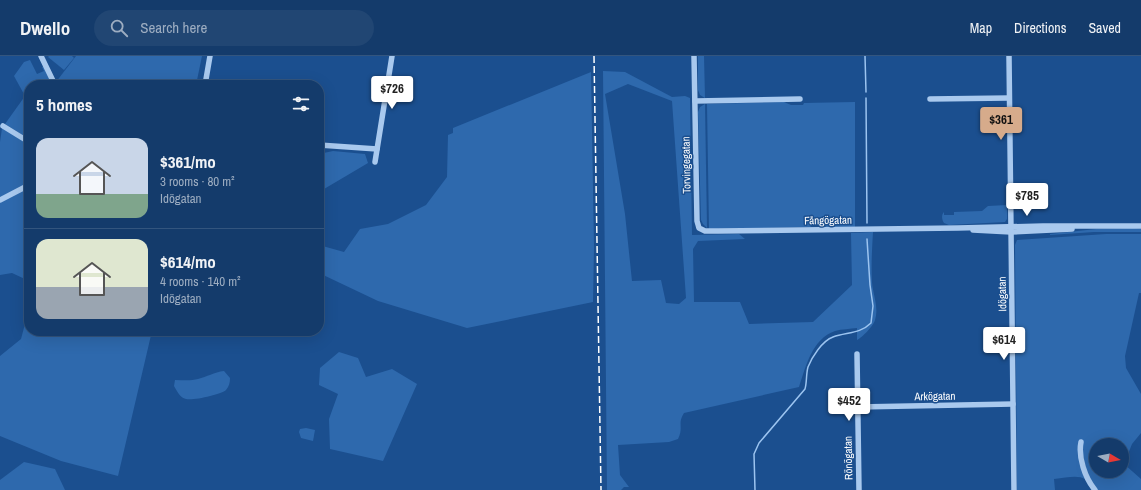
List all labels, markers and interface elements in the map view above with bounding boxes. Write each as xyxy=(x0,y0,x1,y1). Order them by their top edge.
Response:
search box xyxy=(94,10,374,46)
text: Dwello xyxy=(20,15,70,41)
icon: search xyxy=(108,17,130,39)
text: Search here xyxy=(140,17,207,38)
text: Map xyxy=(970,19,992,37)
text: Directions xyxy=(1014,19,1066,37)
text: Saved xyxy=(1088,19,1121,37)
pin: $726 xyxy=(368,76,416,110)
text: $726 xyxy=(380,80,404,97)
text: 5 homes xyxy=(36,93,93,116)
icon: filters xyxy=(290,93,312,115)
pin: $361 xyxy=(977,107,1025,141)
text: $361 xyxy=(989,111,1013,128)
street label: Torvingegatan xyxy=(679,136,693,194)
text: $361/mo xyxy=(160,150,216,173)
icon: home xyxy=(68,154,116,202)
text: 3 rooms · 80 m² xyxy=(160,173,235,190)
pin: $785 xyxy=(1003,183,1051,217)
text: $785 xyxy=(1015,187,1039,204)
text: Idögatan xyxy=(160,190,202,207)
street label: Fångögatan xyxy=(804,213,852,227)
text: $614/mo xyxy=(160,250,216,273)
icon: home xyxy=(68,255,116,303)
text: 4 rooms · 140 m² xyxy=(160,273,241,290)
street label: Idögatan xyxy=(995,276,1009,312)
text: Idögatan xyxy=(160,290,202,307)
pin: $614 xyxy=(980,327,1028,361)
text: $614 xyxy=(992,331,1016,348)
pin: $452 xyxy=(825,388,873,422)
street label: Arkögatan xyxy=(913,389,956,403)
text: $452 xyxy=(837,392,861,409)
street label: Rönögatan xyxy=(841,436,855,480)
north arrow xyxy=(1089,438,1129,478)
map controls xyxy=(1089,438,1129,478)

